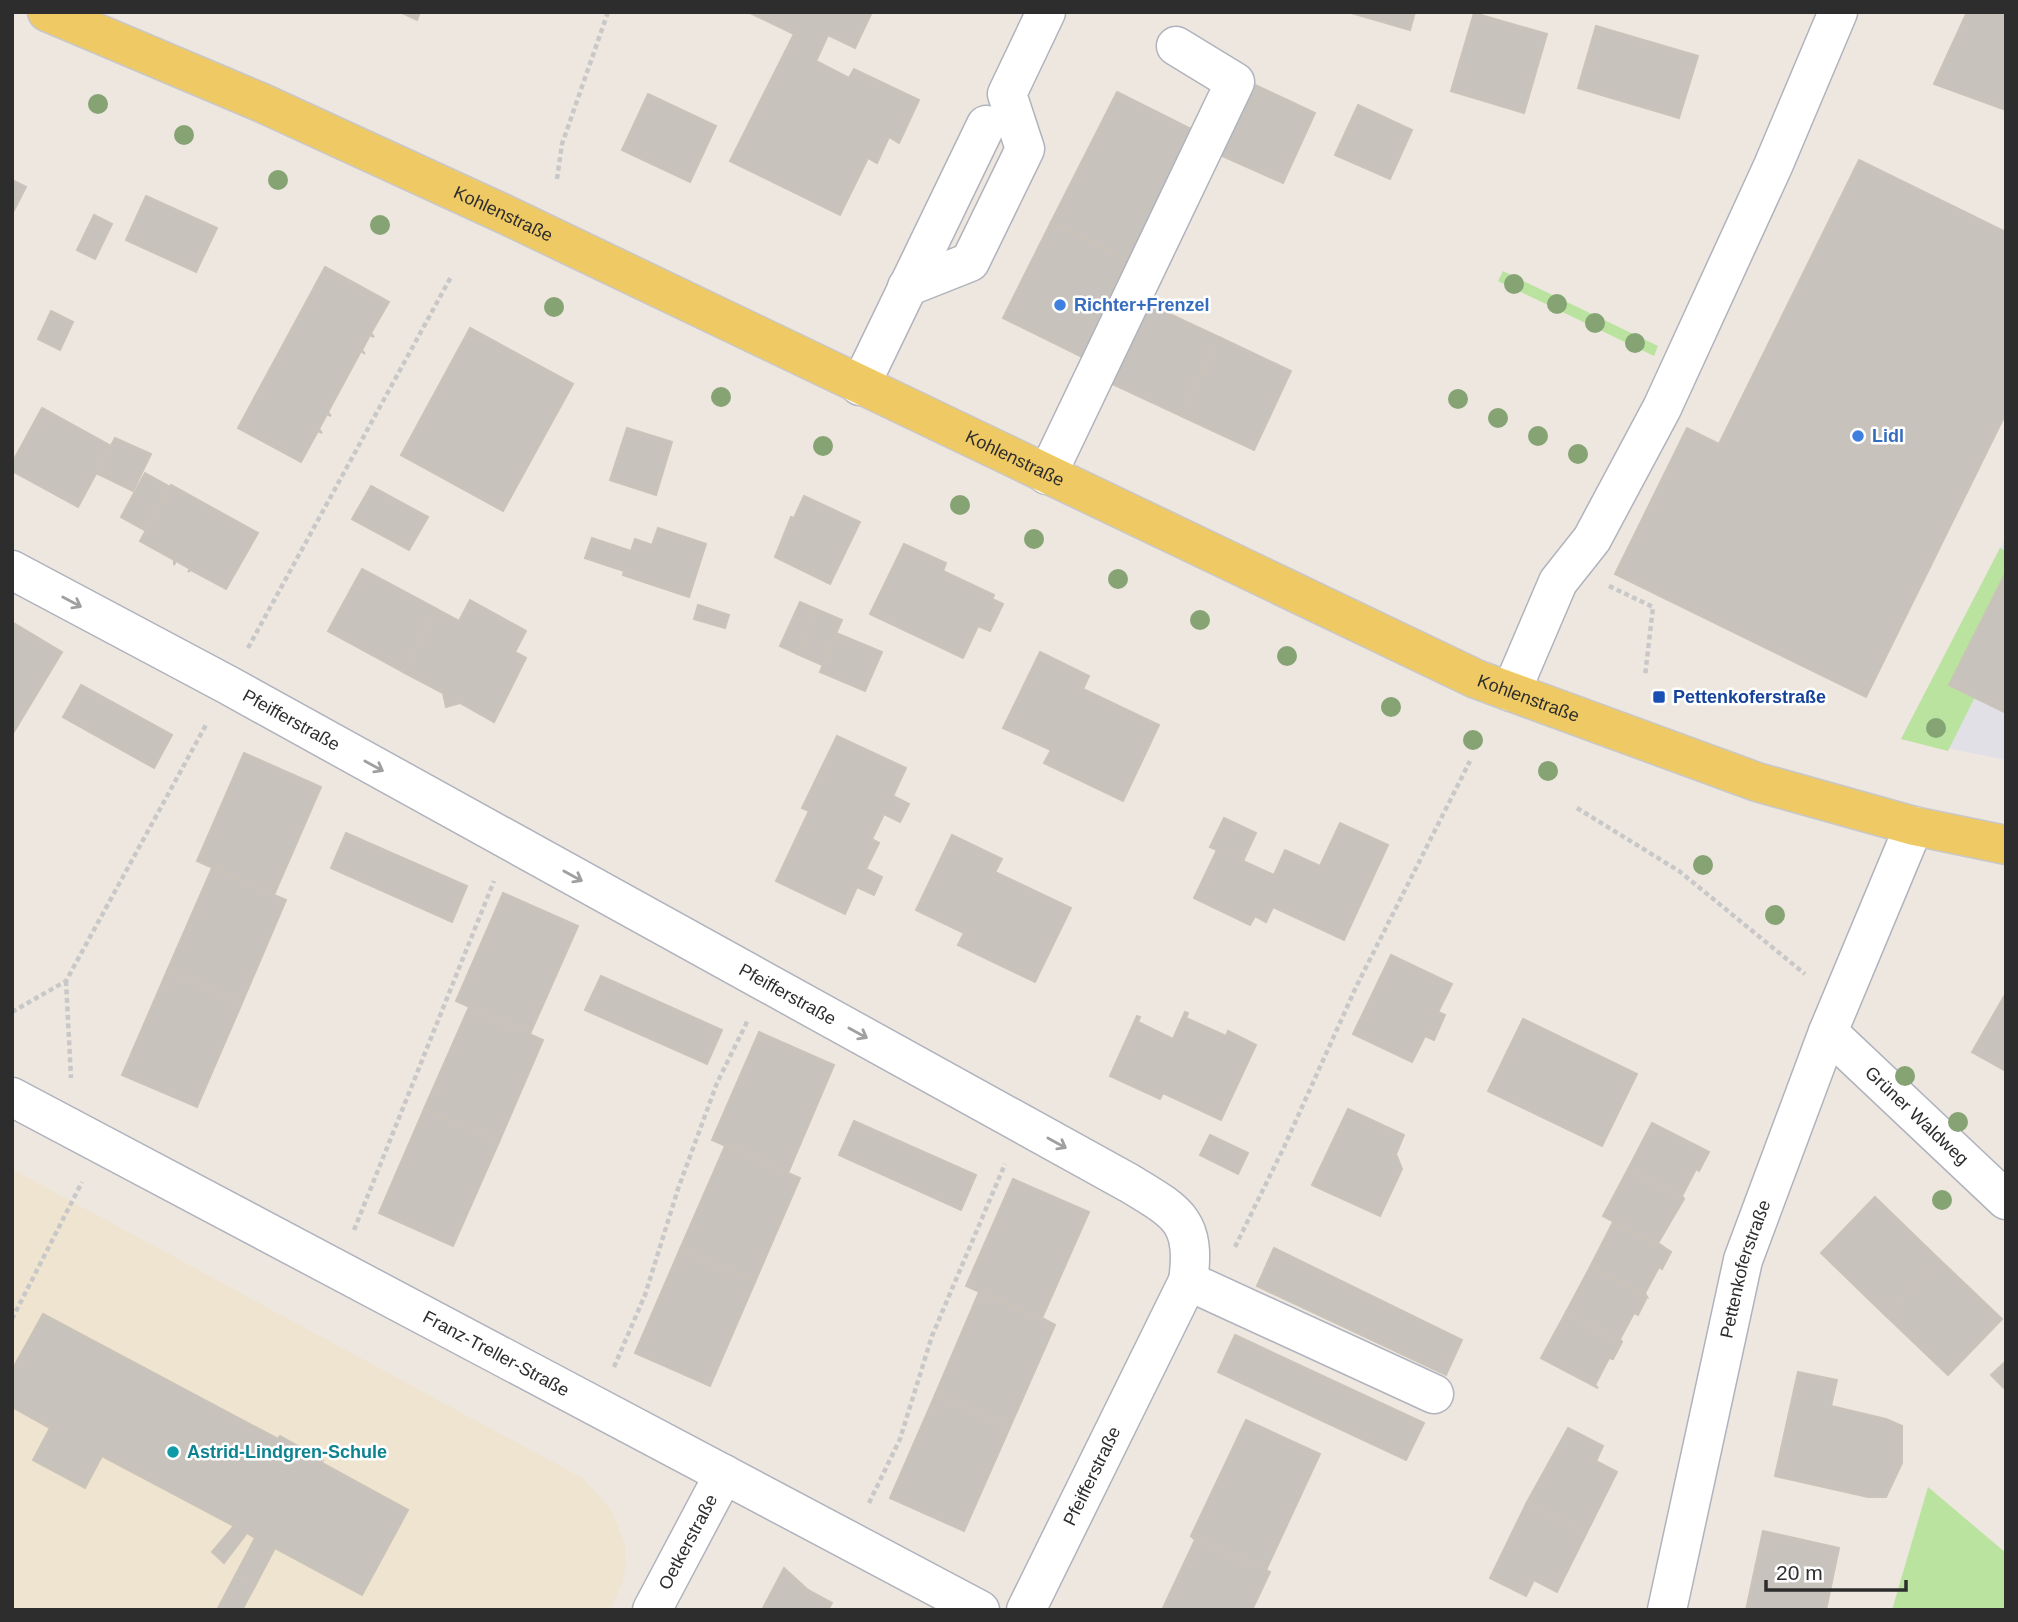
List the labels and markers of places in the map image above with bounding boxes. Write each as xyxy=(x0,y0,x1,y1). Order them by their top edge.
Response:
place label: Richter+Frenzel xyxy=(1074,295,1210,315)
marker: Richter+Frenzel xyxy=(1052,297,1068,313)
place label: Lidl xyxy=(1872,426,1904,446)
marker: Lidl xyxy=(1850,428,1866,444)
place label: Pettenkoferstraße xyxy=(1673,687,1826,707)
marker: Pettenkoferstraße xyxy=(1651,689,1667,705)
place label: Astrid-Lindgren-Schule xyxy=(187,1442,387,1462)
marker: Astrid-Lindgren-Schule xyxy=(165,1444,181,1460)

